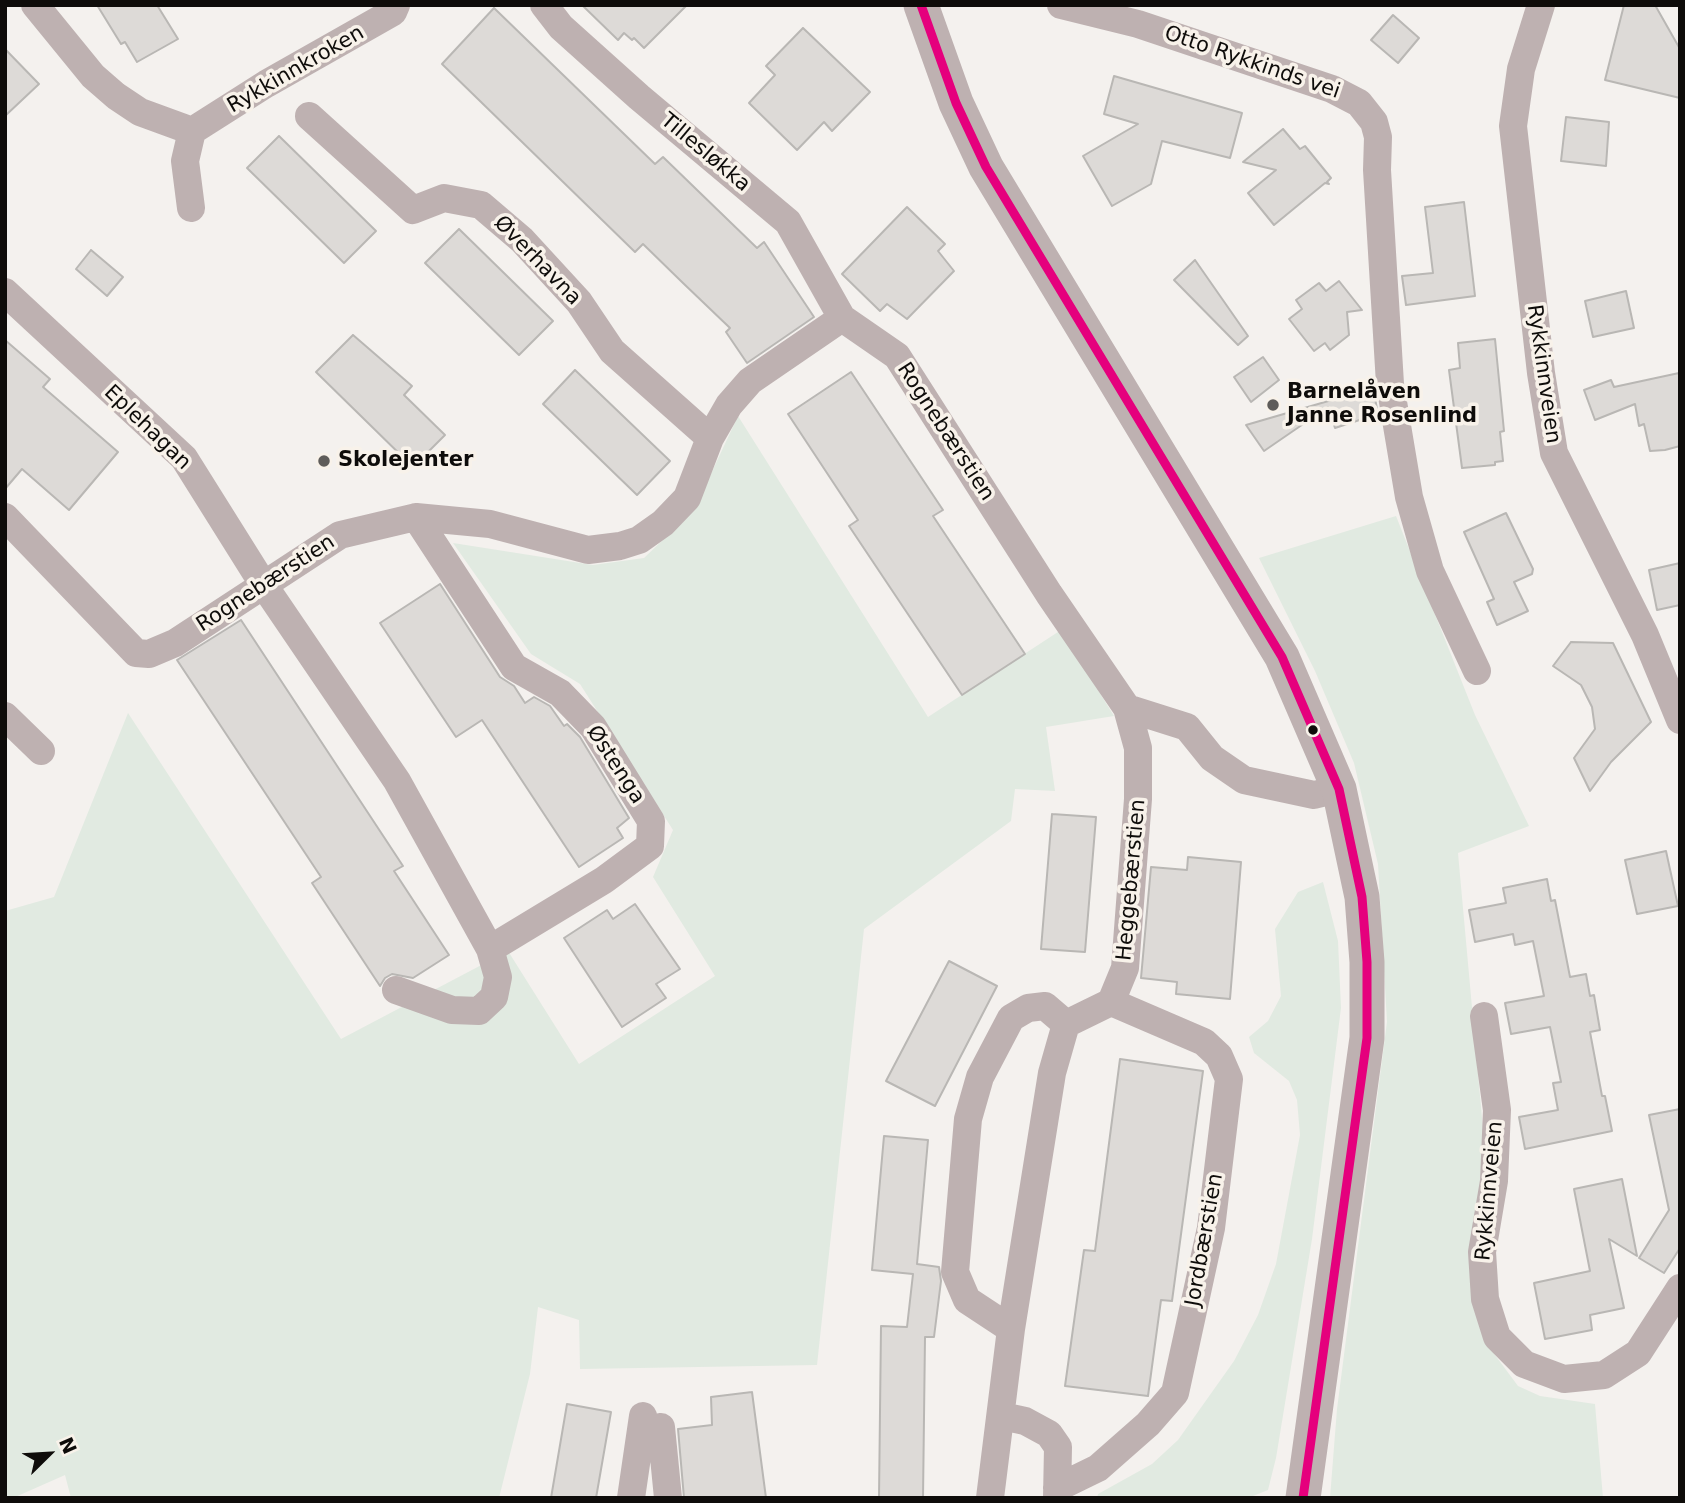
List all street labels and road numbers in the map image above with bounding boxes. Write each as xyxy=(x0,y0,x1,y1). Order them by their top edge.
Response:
street label: Rykkinnkroken xyxy=(223,21,369,119)
street label: Otto Rykkinds vei xyxy=(1161,21,1343,105)
street label: Tillesløkka xyxy=(655,108,755,198)
street label: Øverhavna xyxy=(488,211,586,311)
street label: Rykkinnveien xyxy=(1521,303,1565,445)
street label: Rognebærstien xyxy=(891,358,999,506)
street label: Eplehagan xyxy=(98,380,196,476)
street label: Rognebærstien xyxy=(192,530,340,638)
street label: Østenga xyxy=(580,721,650,809)
street label: Heggebærstien xyxy=(1112,798,1152,962)
street label: Rykkinnveien xyxy=(1471,1120,1509,1262)
street label: Jordbærstien xyxy=(1181,1172,1229,1308)

